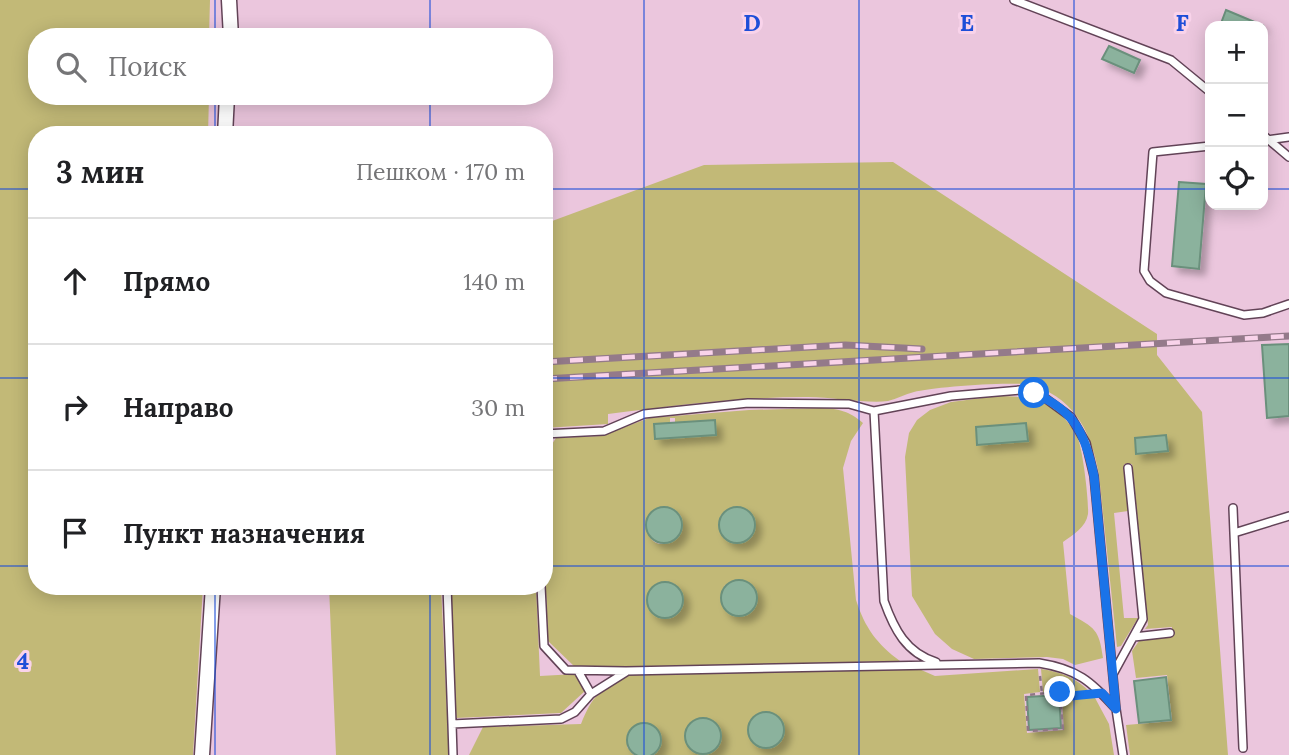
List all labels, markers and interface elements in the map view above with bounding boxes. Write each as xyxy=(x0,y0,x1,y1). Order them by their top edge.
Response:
text: D xyxy=(743,8,761,37)
text: E xyxy=(960,8,974,37)
text: F xyxy=(1175,8,1189,37)
map controls xyxy=(1205,21,1268,210)
button: + xyxy=(1205,21,1268,84)
search box xyxy=(28,28,553,105)
icon: search xyxy=(52,48,90,86)
text: Поиск xyxy=(108,50,187,83)
button: − xyxy=(1205,84,1268,147)
button: locate xyxy=(1205,147,1268,210)
text: 3 мин xyxy=(56,153,144,191)
text: Пешком · 170 m xyxy=(356,157,525,186)
icon: ahead xyxy=(56,262,94,300)
text: Прямо xyxy=(123,265,210,298)
text: 140 m xyxy=(463,267,525,296)
route start xyxy=(1018,377,1049,408)
icon: right xyxy=(56,388,94,426)
text: Направо xyxy=(123,391,234,424)
text: 30 m xyxy=(471,393,525,422)
icon: arrive xyxy=(56,514,94,552)
text: Пункт назначения xyxy=(123,517,365,550)
text: 4 xyxy=(17,646,29,675)
route end xyxy=(1044,676,1075,707)

